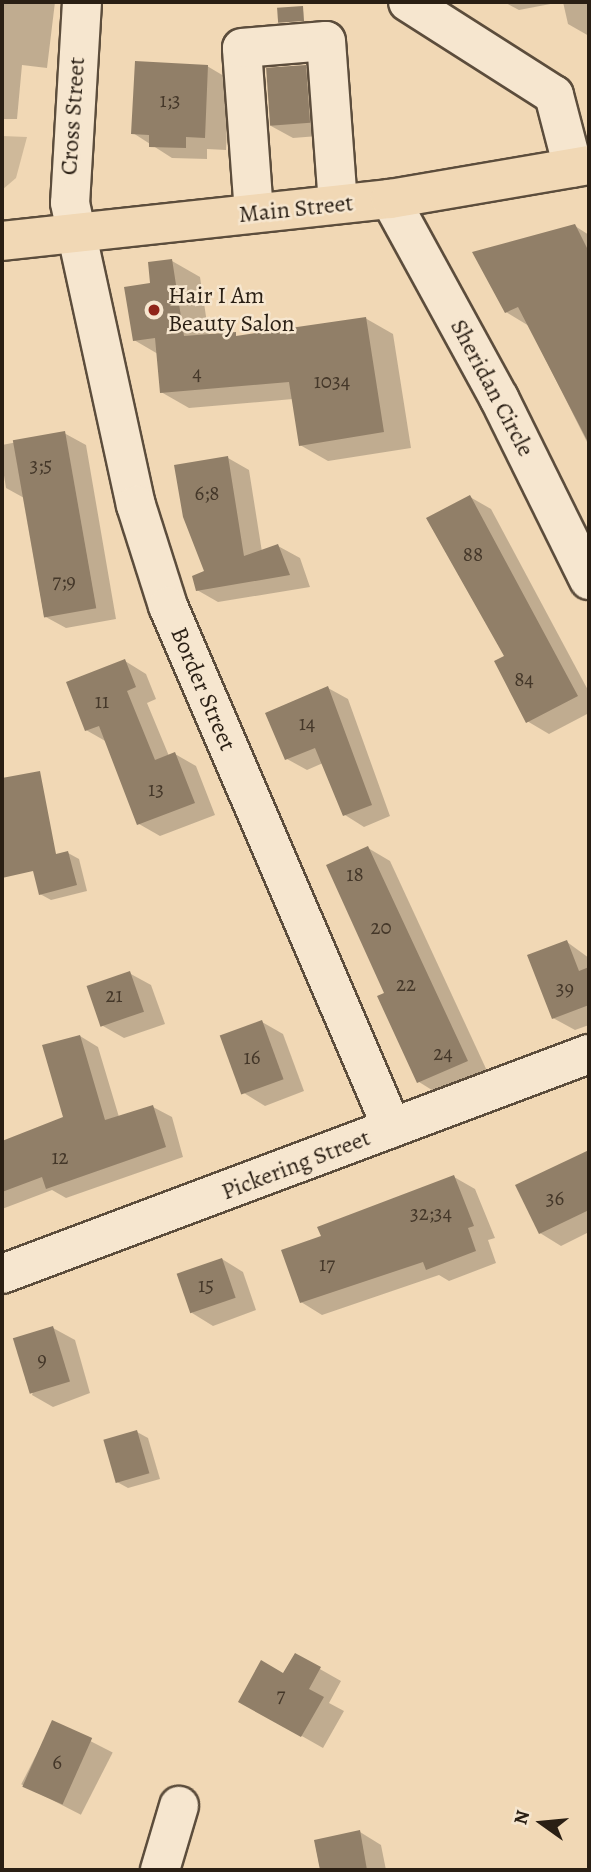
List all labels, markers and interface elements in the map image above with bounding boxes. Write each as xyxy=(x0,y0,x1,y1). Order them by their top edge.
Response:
street label: Cross Street xyxy=(55,56,91,176)
house number: 1;3 xyxy=(160,87,180,113)
street label: Main Street xyxy=(237,189,355,229)
place label: Hair I Am Beauty Salon xyxy=(168,282,295,338)
marker: Hair I Am Beauty Salon xyxy=(146,302,162,318)
street label: Sheridan Circle xyxy=(444,315,540,461)
house number: 4 xyxy=(192,360,202,386)
house number: 1034 xyxy=(314,368,350,394)
house number: 3;5 xyxy=(30,452,52,478)
house number: 6;8 xyxy=(195,480,219,506)
house number: 88 xyxy=(463,541,483,567)
house number: 7;9 xyxy=(52,568,76,594)
street label: Border Street xyxy=(164,623,242,755)
house number: 84 xyxy=(514,666,534,692)
house number: 11 xyxy=(95,688,109,714)
house number: 14 xyxy=(299,710,315,736)
house number: 13 xyxy=(148,776,164,802)
house number: 18 xyxy=(346,861,364,887)
house number: 20 xyxy=(370,914,392,940)
house number: 22 xyxy=(396,971,416,997)
house number: 39 xyxy=(556,975,574,1001)
house number: 21 xyxy=(105,982,123,1008)
house number: 24 xyxy=(433,1040,453,1066)
house number: 16 xyxy=(244,1044,260,1070)
street label: Pickering Street xyxy=(218,1123,374,1207)
house number: 12 xyxy=(51,1144,69,1170)
house number: 36 xyxy=(546,1185,564,1211)
house number: 32;34 xyxy=(410,1200,452,1226)
house number: 17 xyxy=(319,1251,335,1277)
house number: 15 xyxy=(198,1272,214,1298)
house number: 9 xyxy=(37,1346,47,1372)
house number: 7 xyxy=(277,1682,285,1708)
house number: 6 xyxy=(52,1749,62,1775)
north arrow xyxy=(507,1788,577,1858)
text: N xyxy=(507,1808,536,1828)

